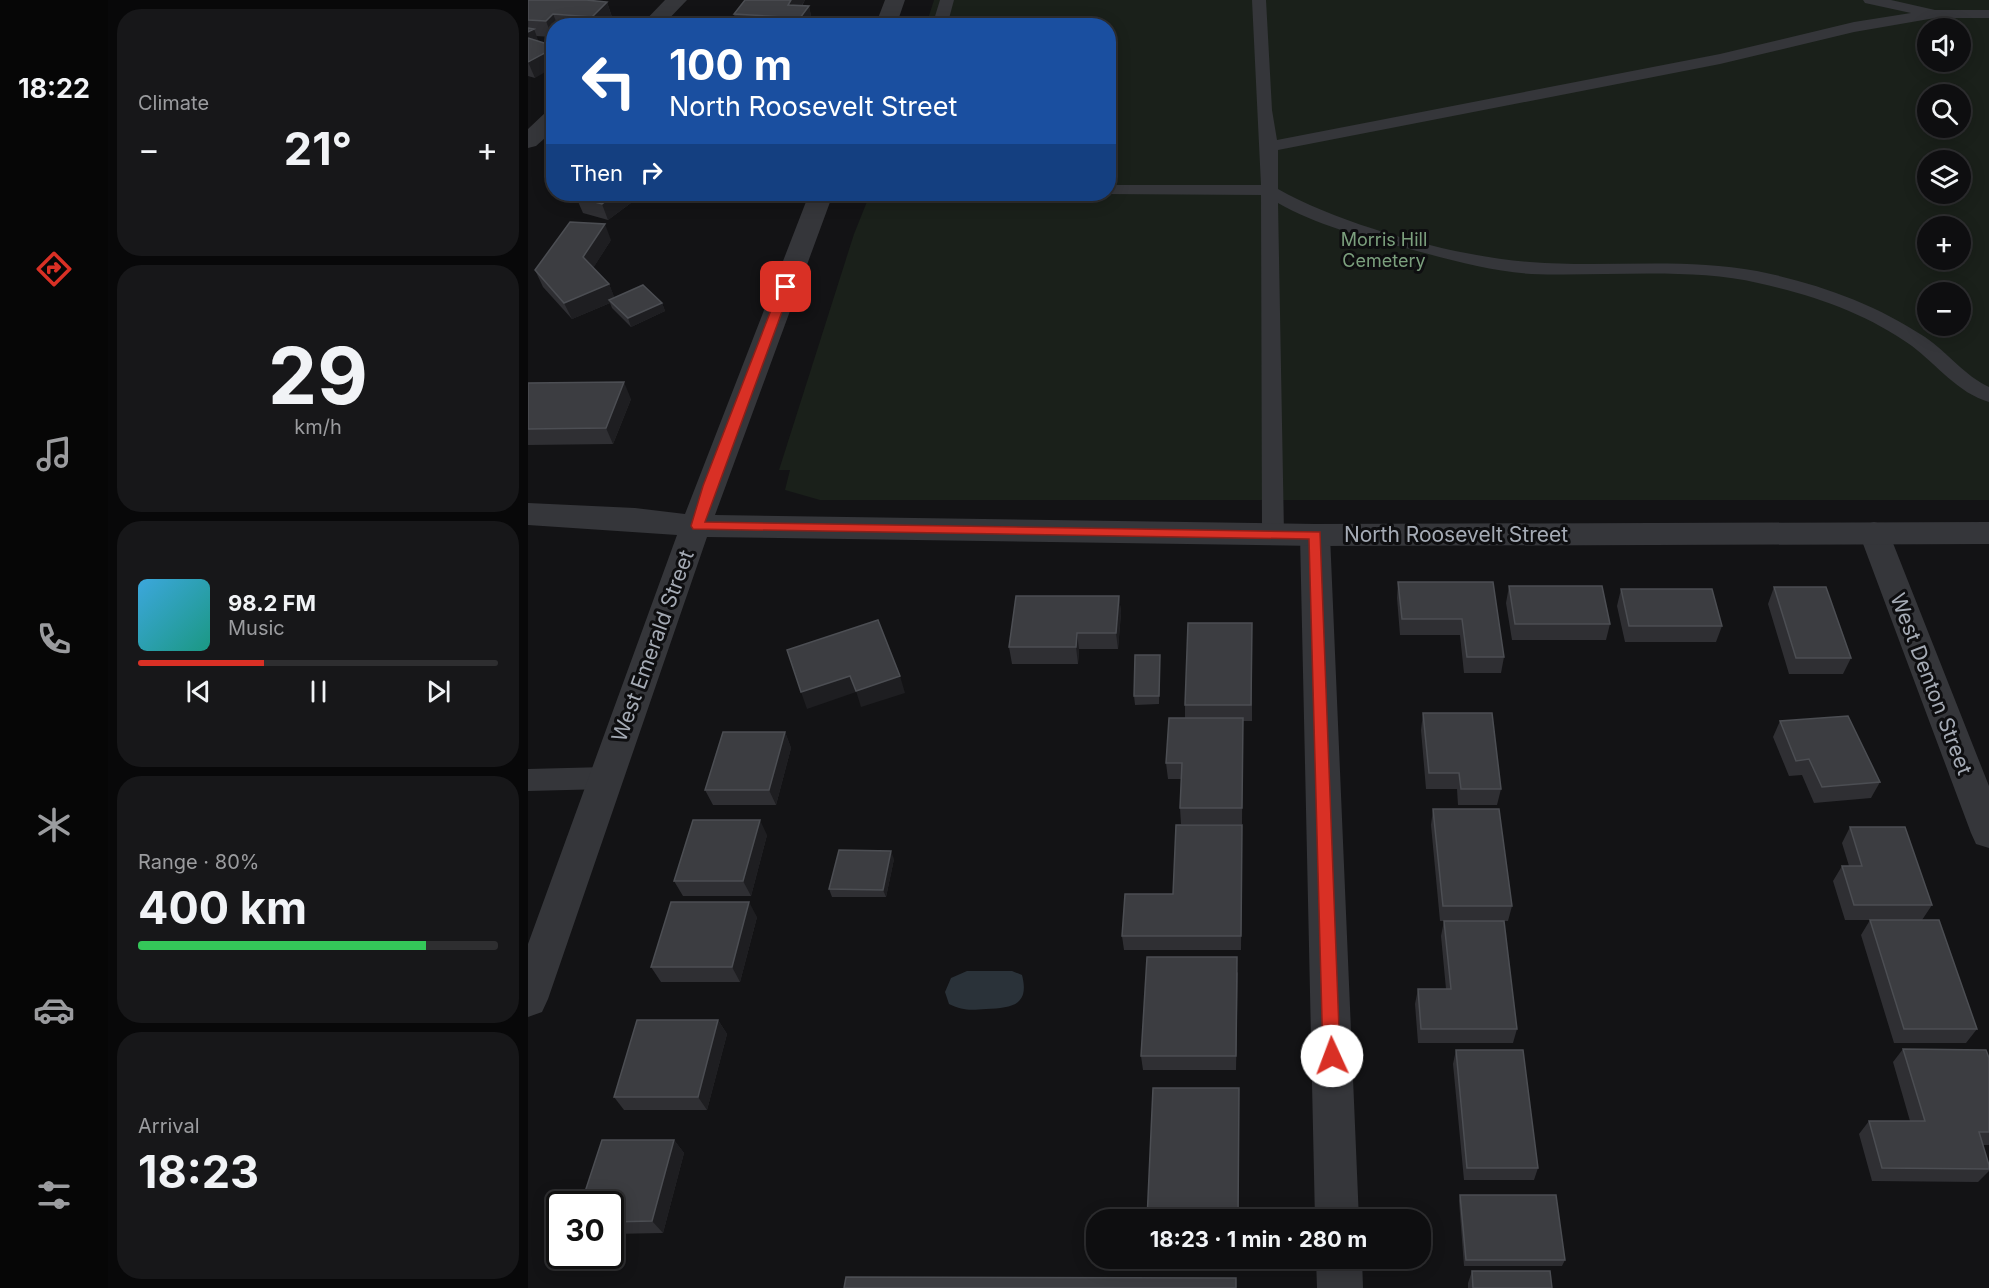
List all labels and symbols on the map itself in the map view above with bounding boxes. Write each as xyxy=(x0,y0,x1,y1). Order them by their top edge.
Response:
park label: Morris Hill Cemetery xyxy=(1341,229,1427,271)
pin xyxy=(760,261,811,312)
street label: North Roosevelt Street xyxy=(1344,522,1568,547)
street label: West Emerald Street xyxy=(606,547,699,745)
street label: West Denton Street xyxy=(1885,590,1978,778)
position arrow xyxy=(1300,1024,1364,1088)
speed limit sign: 30 xyxy=(546,1191,624,1269)

